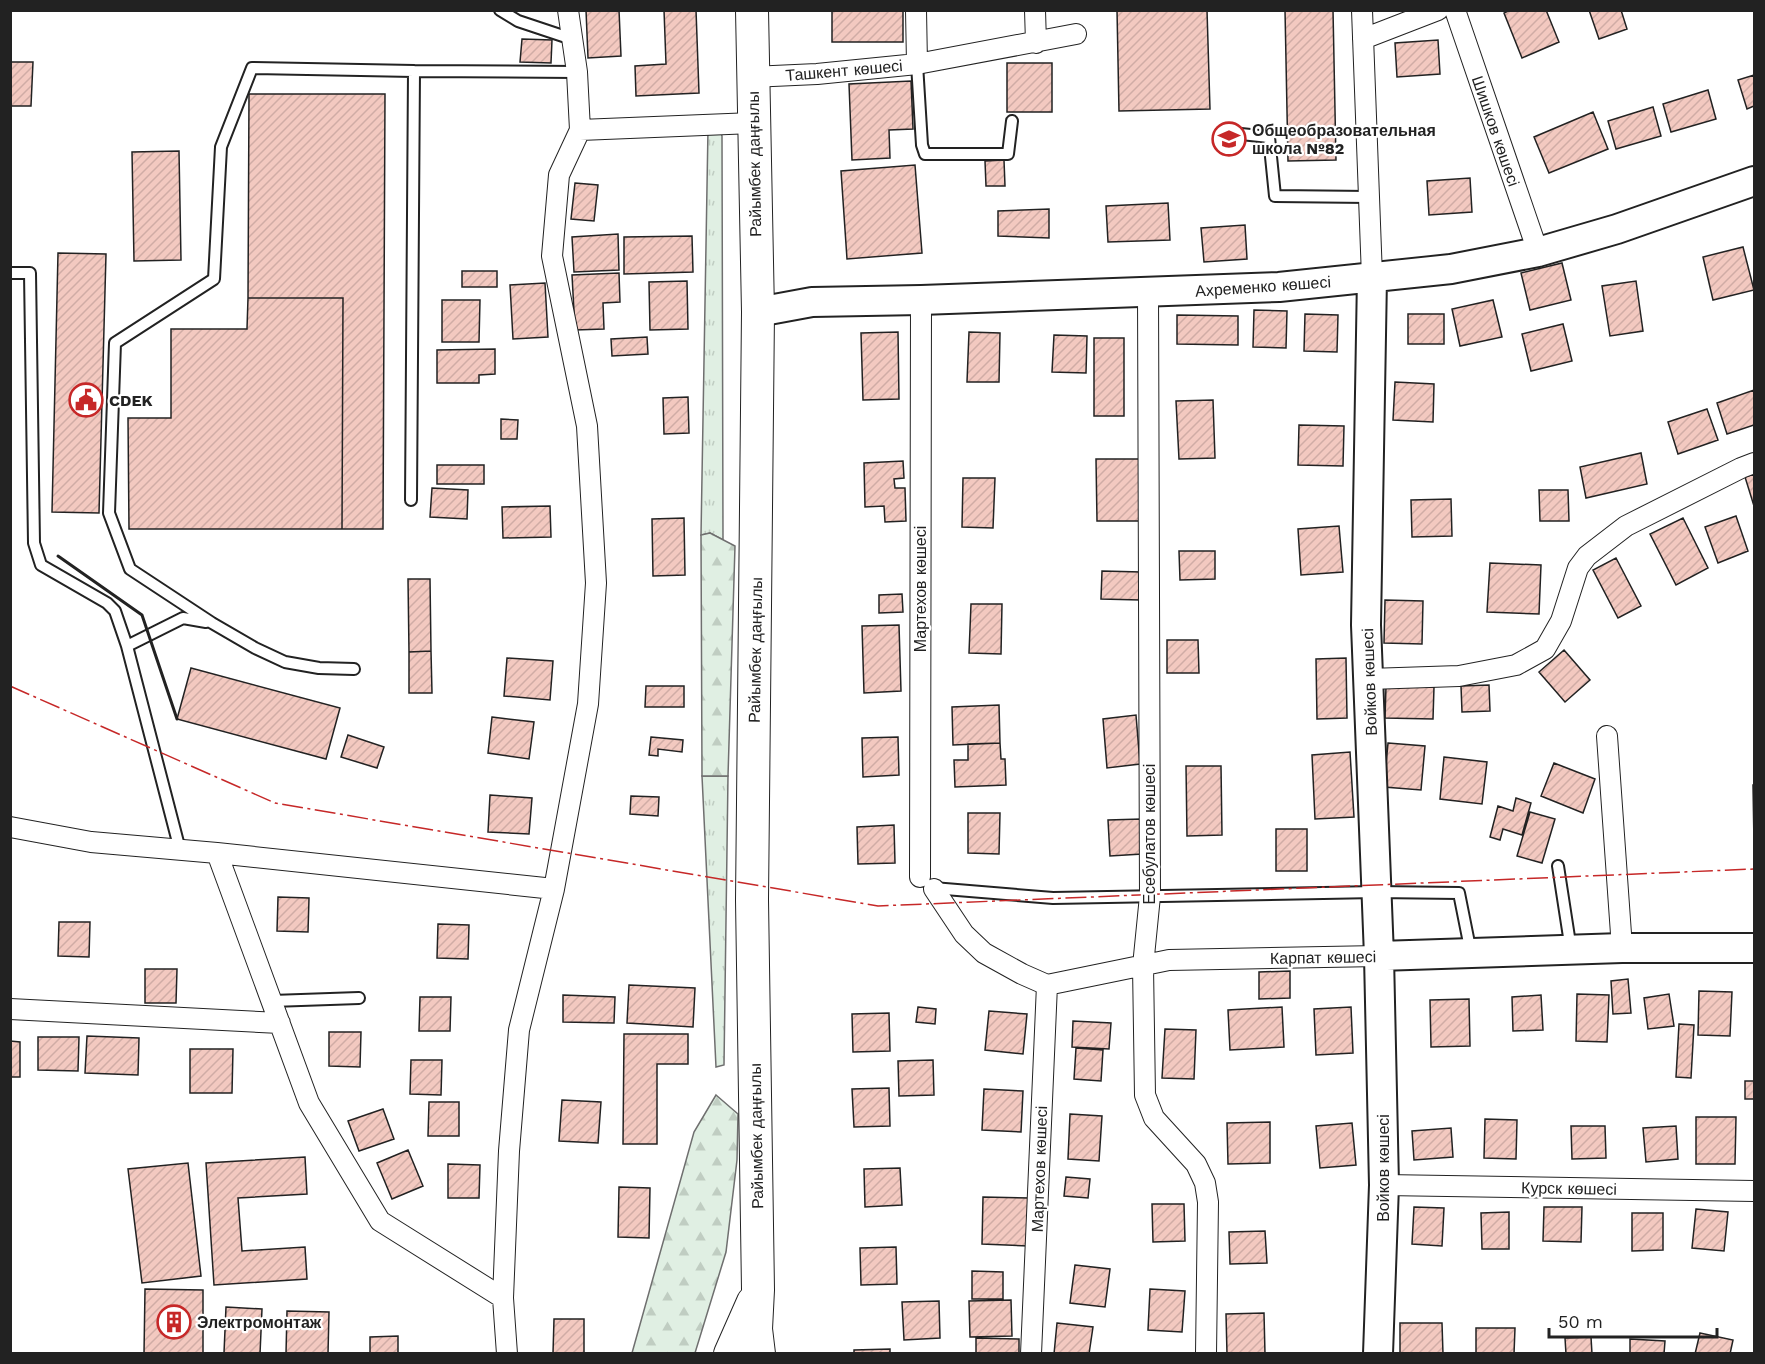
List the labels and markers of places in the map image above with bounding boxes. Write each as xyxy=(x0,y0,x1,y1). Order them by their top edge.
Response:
school or university icon: Общеобразовательная школа №82 xyxy=(1211,121,1247,157)
place label: Общеобразовательная школа №82 xyxy=(1252,121,1436,158)
public building icon: CDEK xyxy=(68,382,104,418)
place label: CDEK xyxy=(109,391,153,410)
building icon: Электромонтаж xyxy=(156,1304,192,1340)
place label: Электромонтаж xyxy=(197,1313,322,1332)

